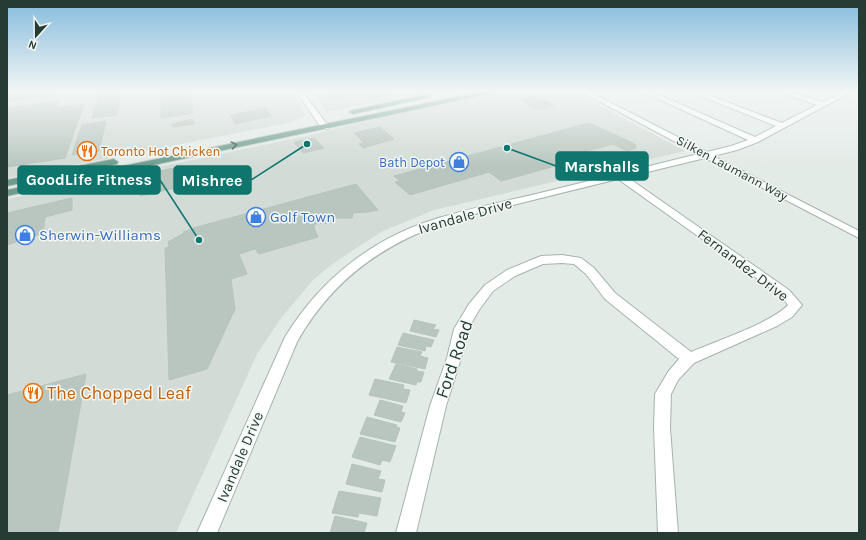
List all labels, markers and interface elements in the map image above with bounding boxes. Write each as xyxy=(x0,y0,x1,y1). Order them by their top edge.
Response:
north arrow xyxy=(16,16,56,56)
text: N xyxy=(27,37,39,52)
street label: Silken Laumann Way xyxy=(674,132,790,204)
restaurant icon: Toronto Hot Chicken xyxy=(76,140,98,162)
one-way arrow xyxy=(231,142,238,150)
place label: Toronto Hot Chicken xyxy=(101,144,220,159)
shop icon: Bath Depot xyxy=(448,151,470,173)
callout: Marshalls xyxy=(556,152,648,180)
place label: Bath Depot xyxy=(379,155,445,170)
text: Marshalls xyxy=(564,157,640,176)
callout: GoodLife Fitness xyxy=(18,166,160,194)
callout: Mishree xyxy=(174,166,251,194)
text: GoodLife Fitness xyxy=(26,170,152,189)
text: Mishree xyxy=(182,171,242,190)
street label: Ivandale Drive xyxy=(416,194,514,238)
shop icon: Golf Town xyxy=(245,206,267,228)
place label: Golf Town xyxy=(270,208,335,226)
shop icon: Sherwin-Williams xyxy=(14,224,36,246)
street label: Fernandez Drive xyxy=(694,225,792,305)
place label: Sherwin-Williams xyxy=(39,226,161,244)
street label: Ford Road xyxy=(430,317,478,401)
restaurant icon: The Chopped Leaf xyxy=(22,382,44,404)
place label: The Chopped Leaf xyxy=(47,382,192,404)
street label: Ivandale Drive xyxy=(213,409,267,505)

